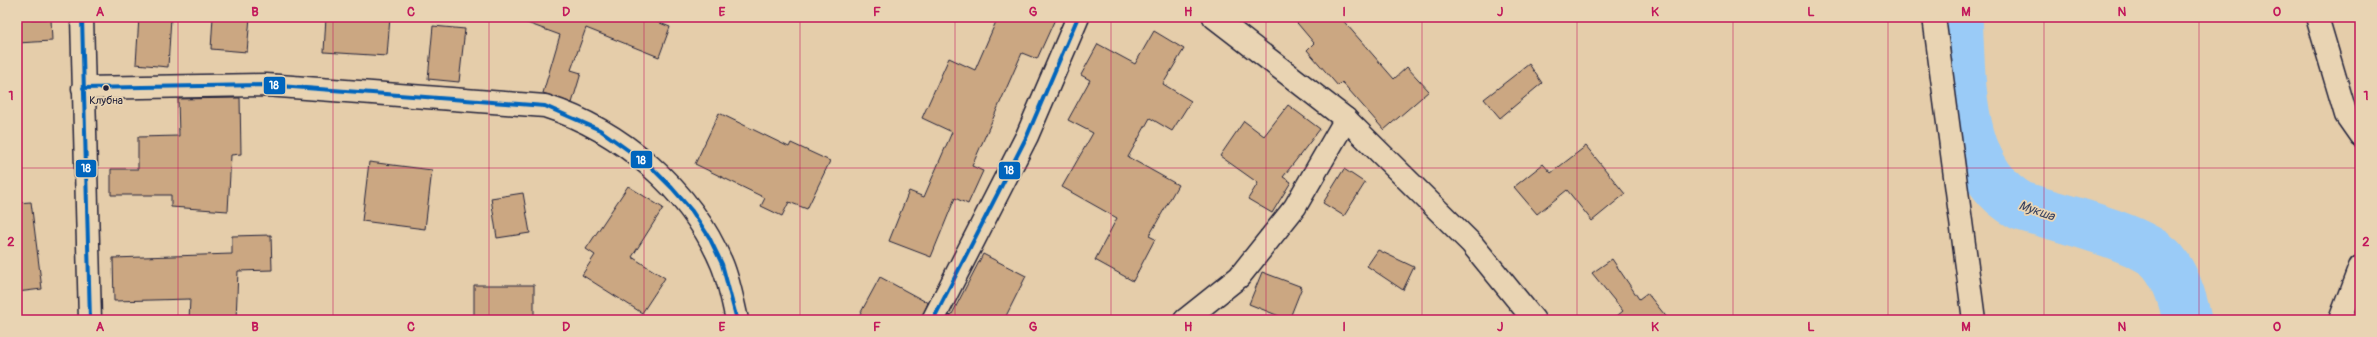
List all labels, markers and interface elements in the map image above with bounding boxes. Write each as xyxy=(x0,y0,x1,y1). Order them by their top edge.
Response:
text: A xyxy=(96,4,105,20)
text: B xyxy=(251,4,259,20)
text: C xyxy=(407,4,415,20)
text: D xyxy=(562,4,570,20)
text: E xyxy=(719,4,726,20)
text: F xyxy=(873,4,881,20)
text: G xyxy=(1029,4,1038,20)
text: H xyxy=(1184,4,1192,20)
text: I xyxy=(1342,4,1346,20)
text: J xyxy=(1497,4,1503,20)
text: K xyxy=(1651,4,1659,20)
text: L xyxy=(1807,4,1815,20)
text: M xyxy=(1961,4,1971,20)
text: N xyxy=(2118,4,2127,20)
text: O xyxy=(2273,4,2282,20)
line badge: 18 xyxy=(263,76,286,95)
text: 18 xyxy=(269,79,279,92)
marker: Клубна xyxy=(101,83,111,93)
text: 1 xyxy=(8,88,14,104)
text: 1 xyxy=(2363,88,2369,104)
place label: Клубна xyxy=(89,94,123,107)
line badge: 18 xyxy=(630,150,653,169)
text: 18 xyxy=(636,154,646,167)
line badge: 18 xyxy=(75,159,97,178)
line badge: 18 xyxy=(998,161,1021,180)
text: 18 xyxy=(81,162,91,175)
text: 18 xyxy=(1004,164,1014,177)
water label: Мукша xyxy=(2017,197,2058,225)
text: 2 xyxy=(7,234,15,250)
text: 2 xyxy=(2362,234,2370,250)
text: A xyxy=(96,319,105,335)
text: B xyxy=(251,319,259,335)
text: C xyxy=(407,319,415,335)
text: D xyxy=(562,319,570,335)
text: E xyxy=(719,319,726,335)
text: F xyxy=(873,319,881,335)
text: G xyxy=(1029,319,1038,335)
text: H xyxy=(1184,319,1192,335)
text: I xyxy=(1342,319,1346,335)
text: J xyxy=(1497,319,1503,335)
text: K xyxy=(1651,319,1659,335)
text: L xyxy=(1807,319,1815,335)
text: M xyxy=(1961,319,1971,335)
text: N xyxy=(2118,319,2127,335)
text: O xyxy=(2273,319,2282,335)

